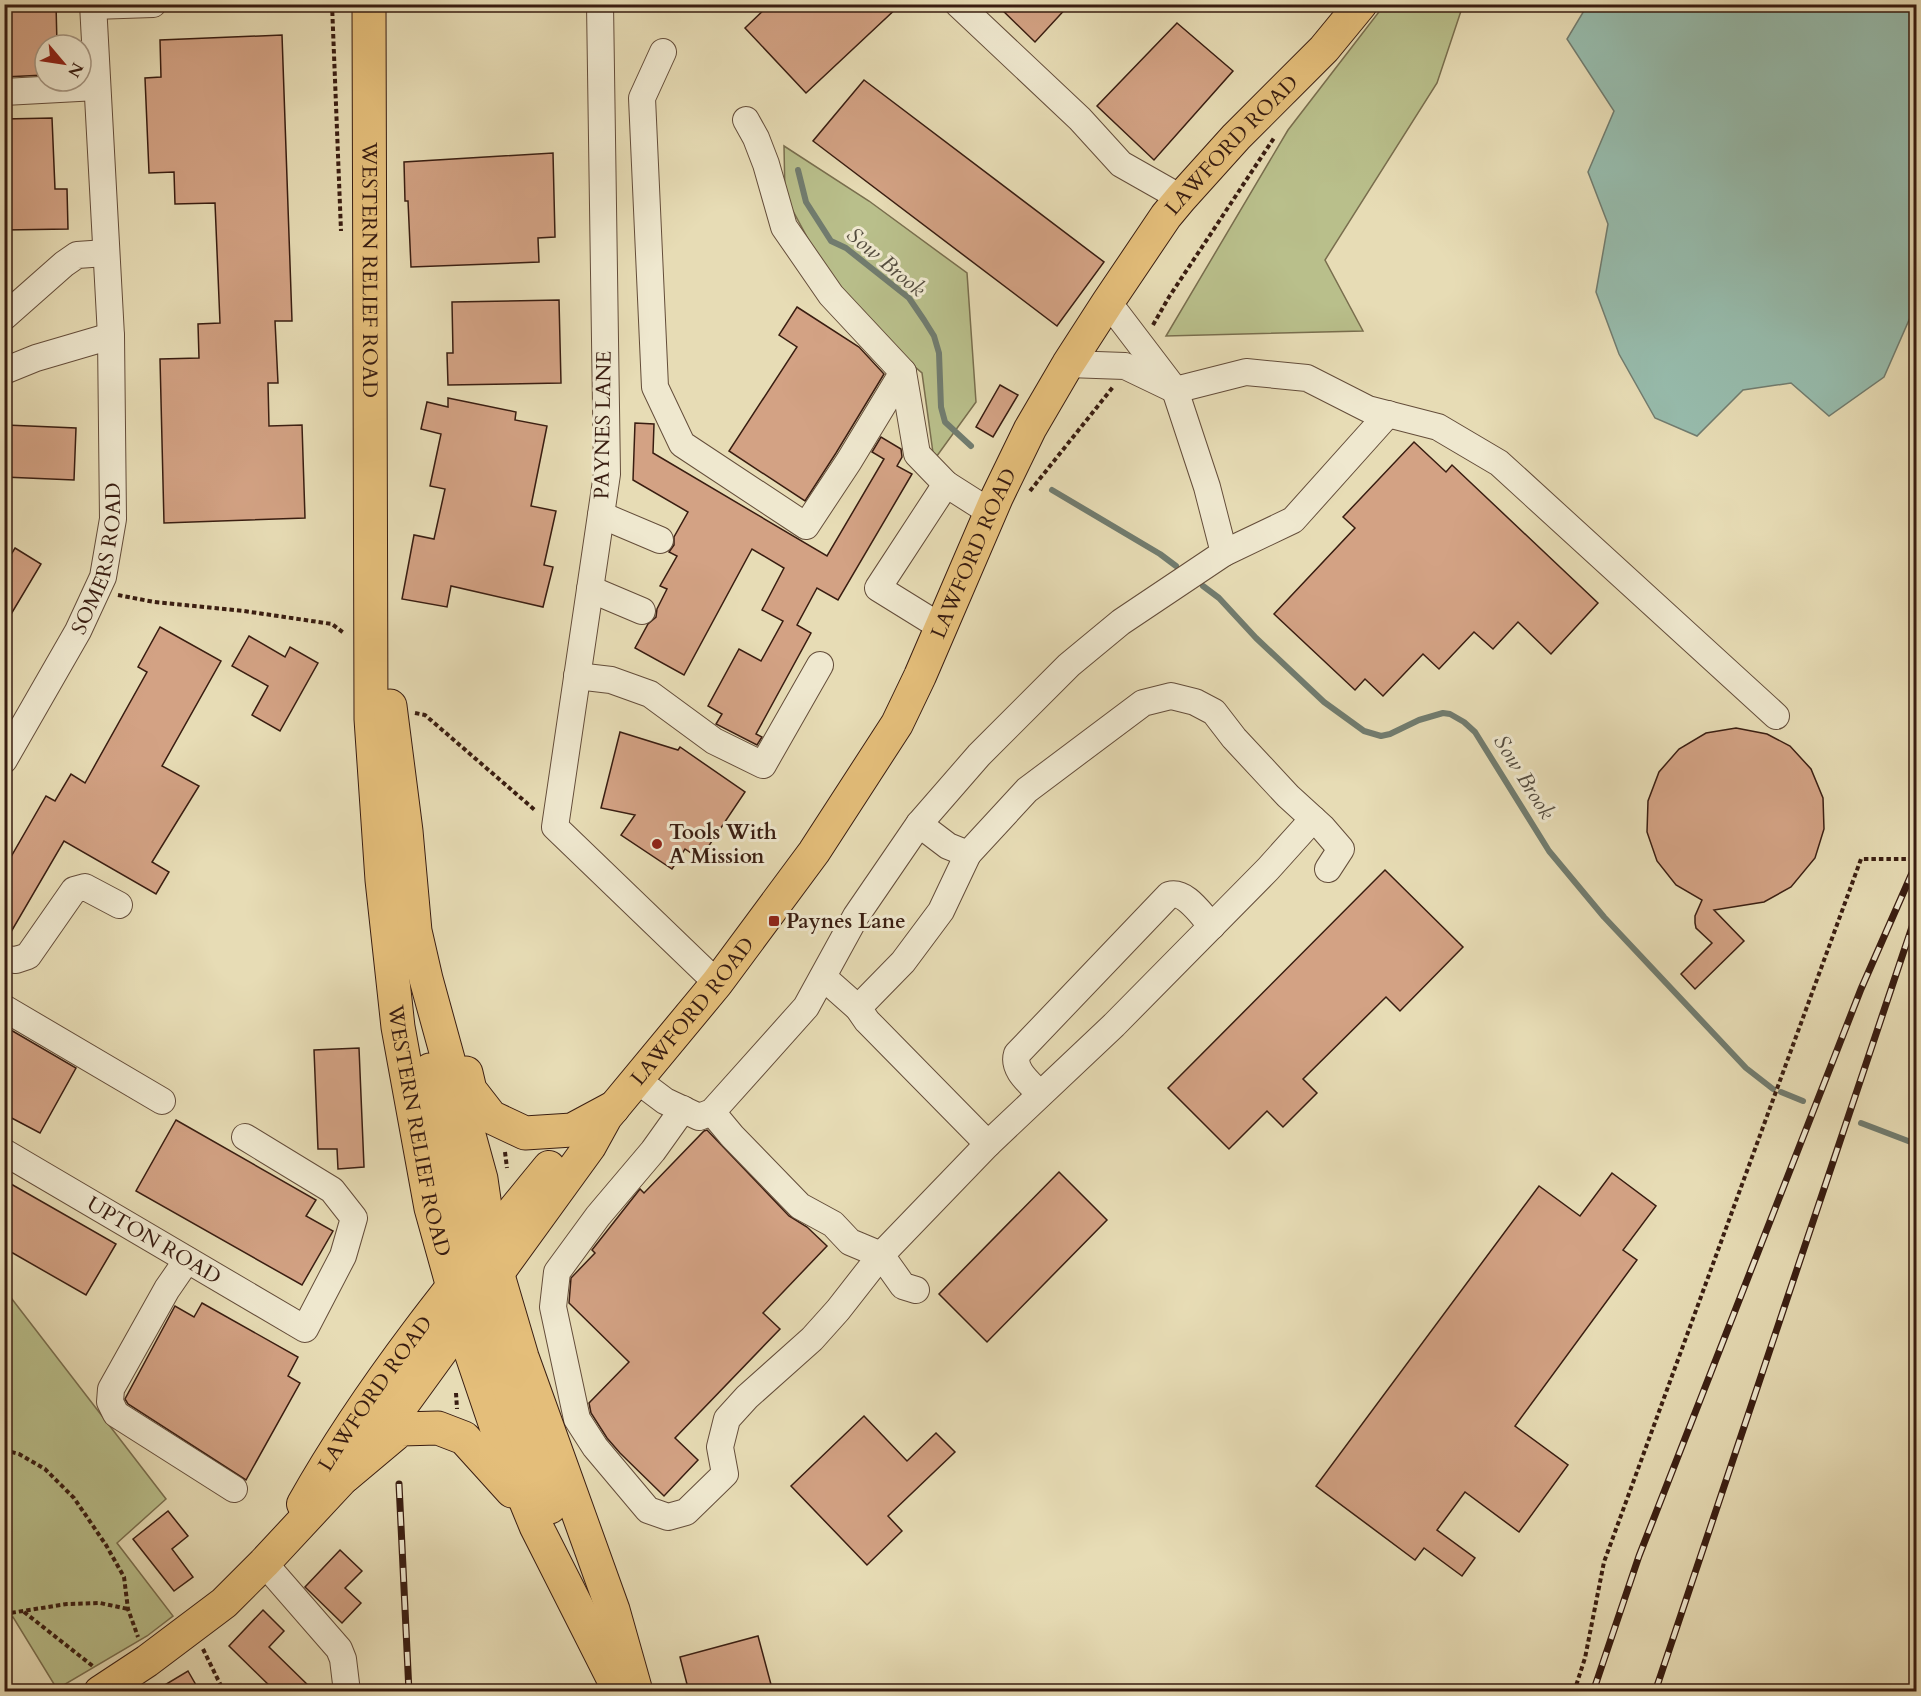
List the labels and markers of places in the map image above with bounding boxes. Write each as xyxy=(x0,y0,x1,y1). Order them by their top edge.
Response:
place label: Tools With A Mission xyxy=(669,818,777,871)
marker: Tools With A Mission xyxy=(650,837,664,851)
place label: Paynes Lane xyxy=(786,907,906,936)
marker: Paynes Lane xyxy=(767,914,781,928)

